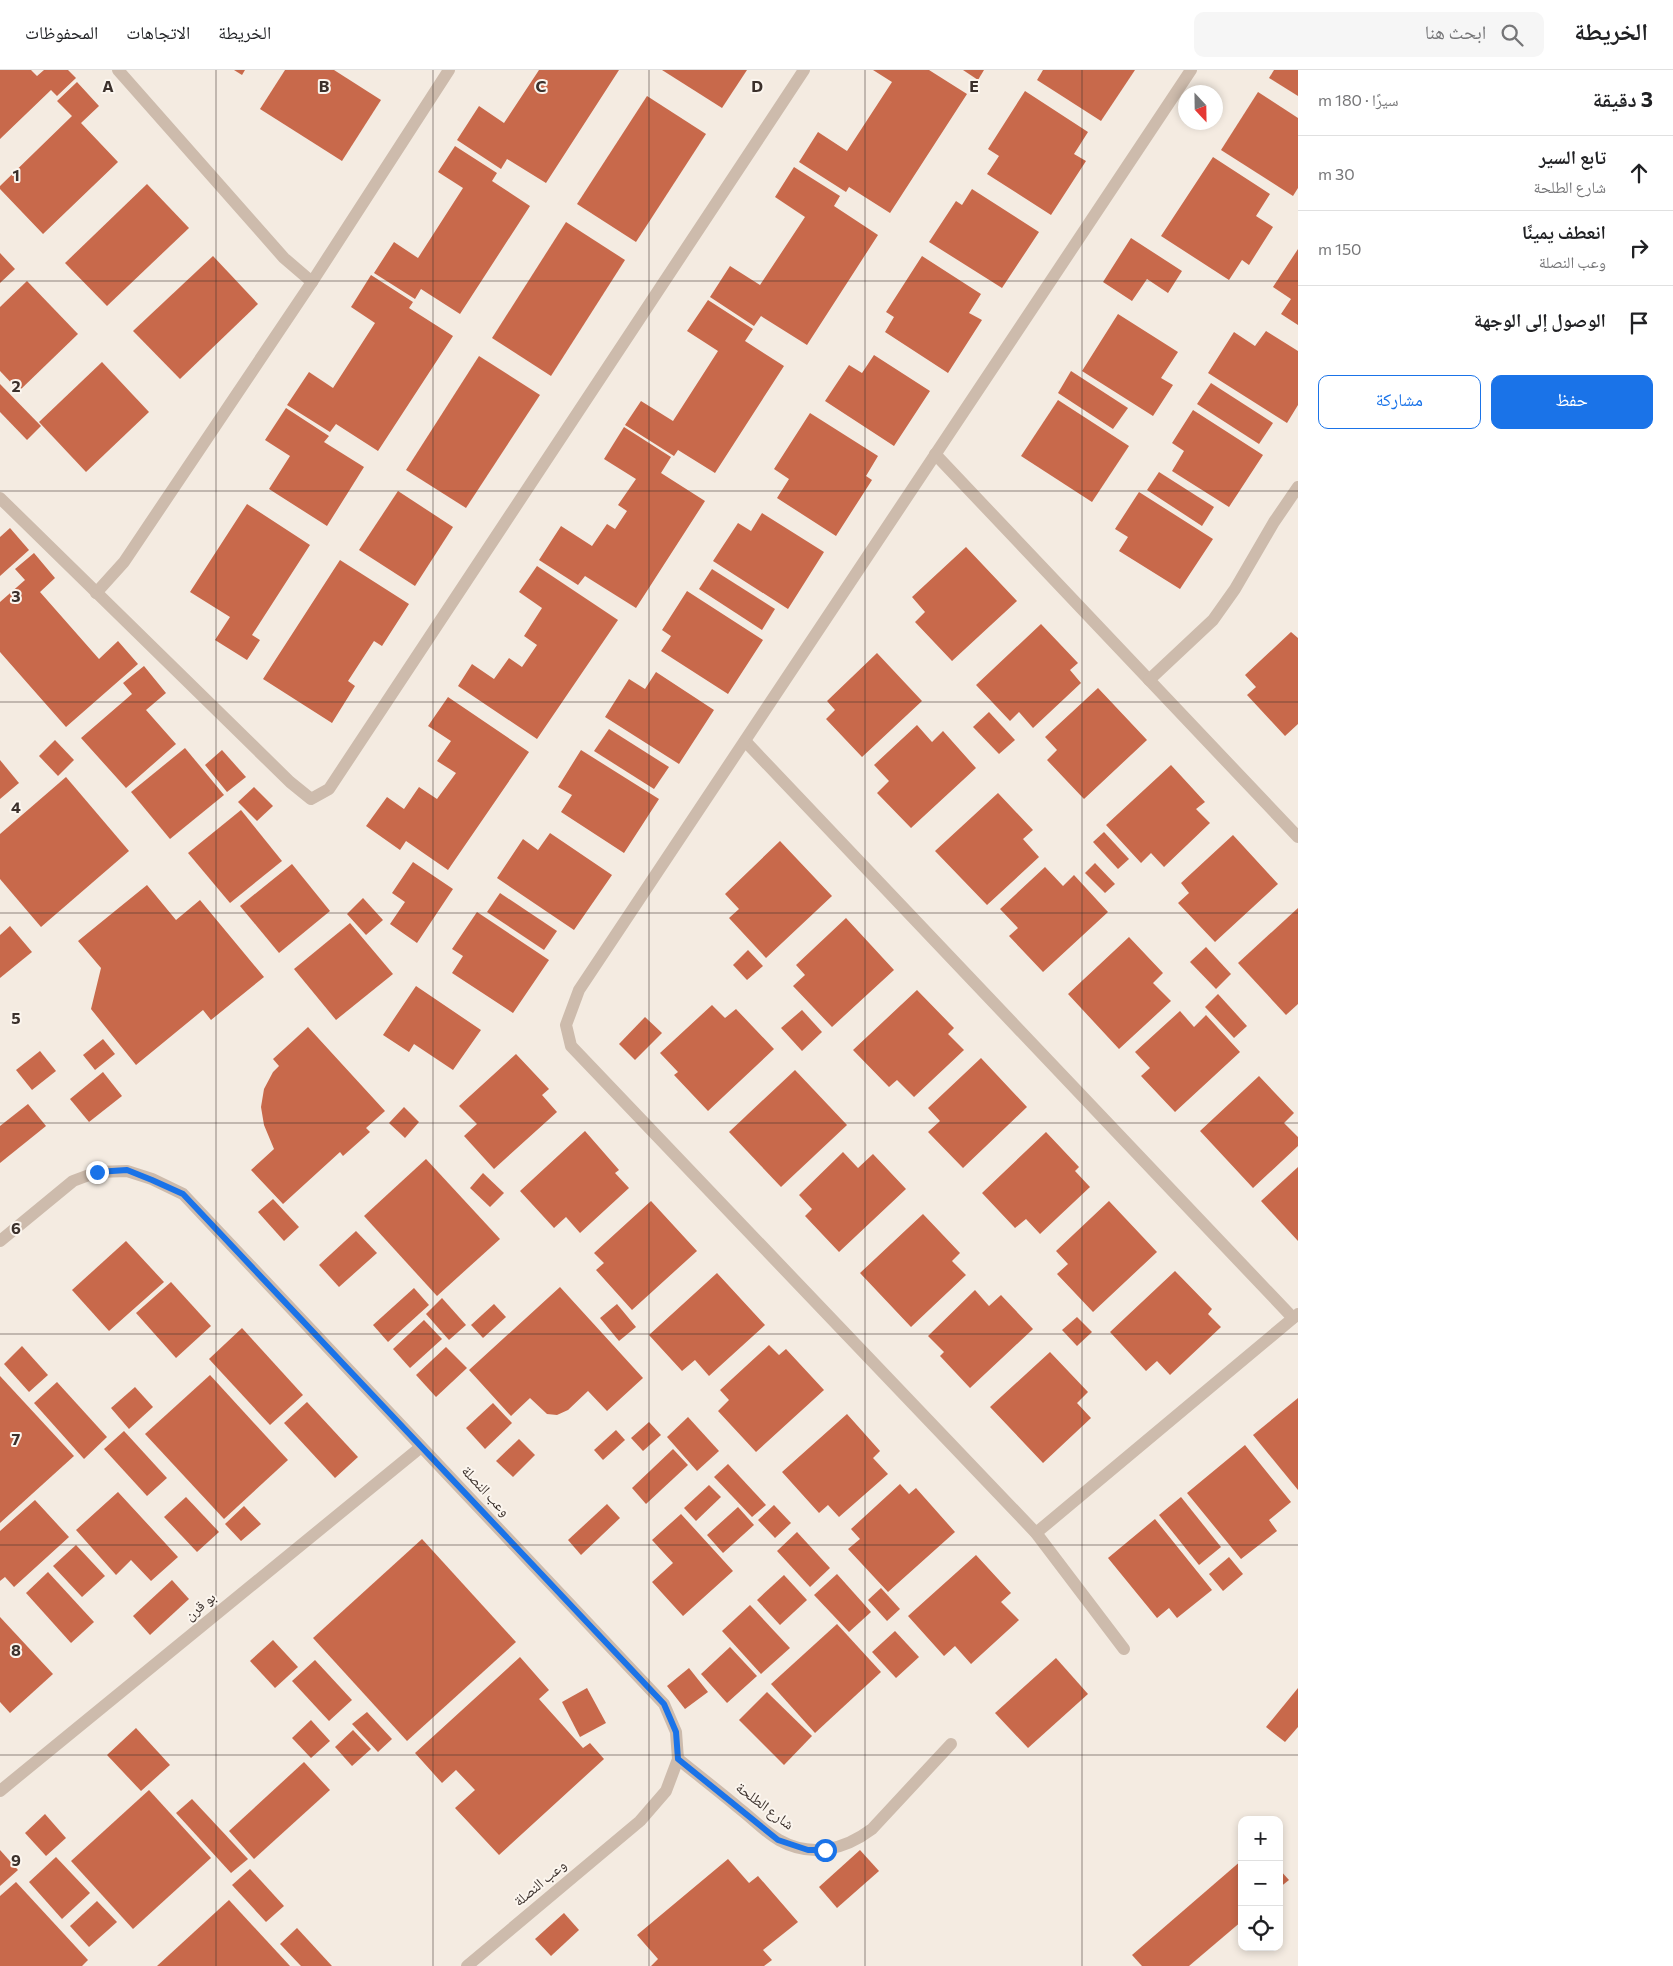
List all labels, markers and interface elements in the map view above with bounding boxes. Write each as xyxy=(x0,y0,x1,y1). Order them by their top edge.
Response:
search box xyxy=(1194,12,1544,57)
text: الخريطة xyxy=(1574,16,1648,45)
text: ابحث هنا xyxy=(1425,20,1486,43)
text: المحفوظات xyxy=(25,21,98,43)
text: الاتجاهات xyxy=(126,21,190,43)
text: الخريطة xyxy=(218,21,271,43)
icon: search xyxy=(1498,21,1526,49)
text: A xyxy=(102,76,114,95)
text: B xyxy=(319,76,330,95)
text: C xyxy=(536,76,547,95)
text: D xyxy=(751,76,763,95)
text: E xyxy=(969,76,979,95)
north arrow xyxy=(1178,85,1223,130)
text: 3 دقيقة xyxy=(1593,86,1653,111)
text: سيرًا · 180 m xyxy=(1318,90,1399,109)
text: تابع السير xyxy=(1539,145,1606,168)
icon: ahead xyxy=(1625,159,1653,187)
text: 30 m xyxy=(1318,164,1355,183)
text: 1 xyxy=(12,165,20,184)
text: شارع الطلحة xyxy=(1533,177,1606,196)
text: انعطف يمينًا xyxy=(1522,220,1606,243)
icon: right xyxy=(1625,234,1653,262)
text: 150 m xyxy=(1318,239,1362,258)
text: وعب النصلة xyxy=(1539,252,1606,271)
text: الوصول إلى الوجهة xyxy=(1474,308,1606,331)
icon: arrive xyxy=(1625,309,1653,337)
button: مشاركة xyxy=(1318,375,1481,429)
button: حفظ xyxy=(1491,375,1653,429)
text: 2 xyxy=(11,376,21,395)
text: 3 xyxy=(11,586,21,605)
text: 4 xyxy=(11,797,21,816)
text: 5 xyxy=(11,1008,21,1027)
route end xyxy=(86,1161,109,1184)
text: 6 xyxy=(11,1218,21,1237)
text: 7 xyxy=(12,1429,21,1448)
street label: وعب النصلة xyxy=(458,1461,515,1520)
street label: بو قرن xyxy=(180,1587,220,1625)
text: 8 xyxy=(11,1640,21,1659)
street label: شارع الطلحة xyxy=(732,1778,798,1835)
map controls xyxy=(1238,1816,1283,1951)
button: + xyxy=(1238,1816,1283,1861)
route start xyxy=(814,1839,837,1862)
text: 9 xyxy=(11,1850,21,1869)
street label: وعب النصلة xyxy=(509,1855,570,1910)
button: − xyxy=(1238,1861,1283,1906)
button: locate xyxy=(1238,1906,1283,1951)

